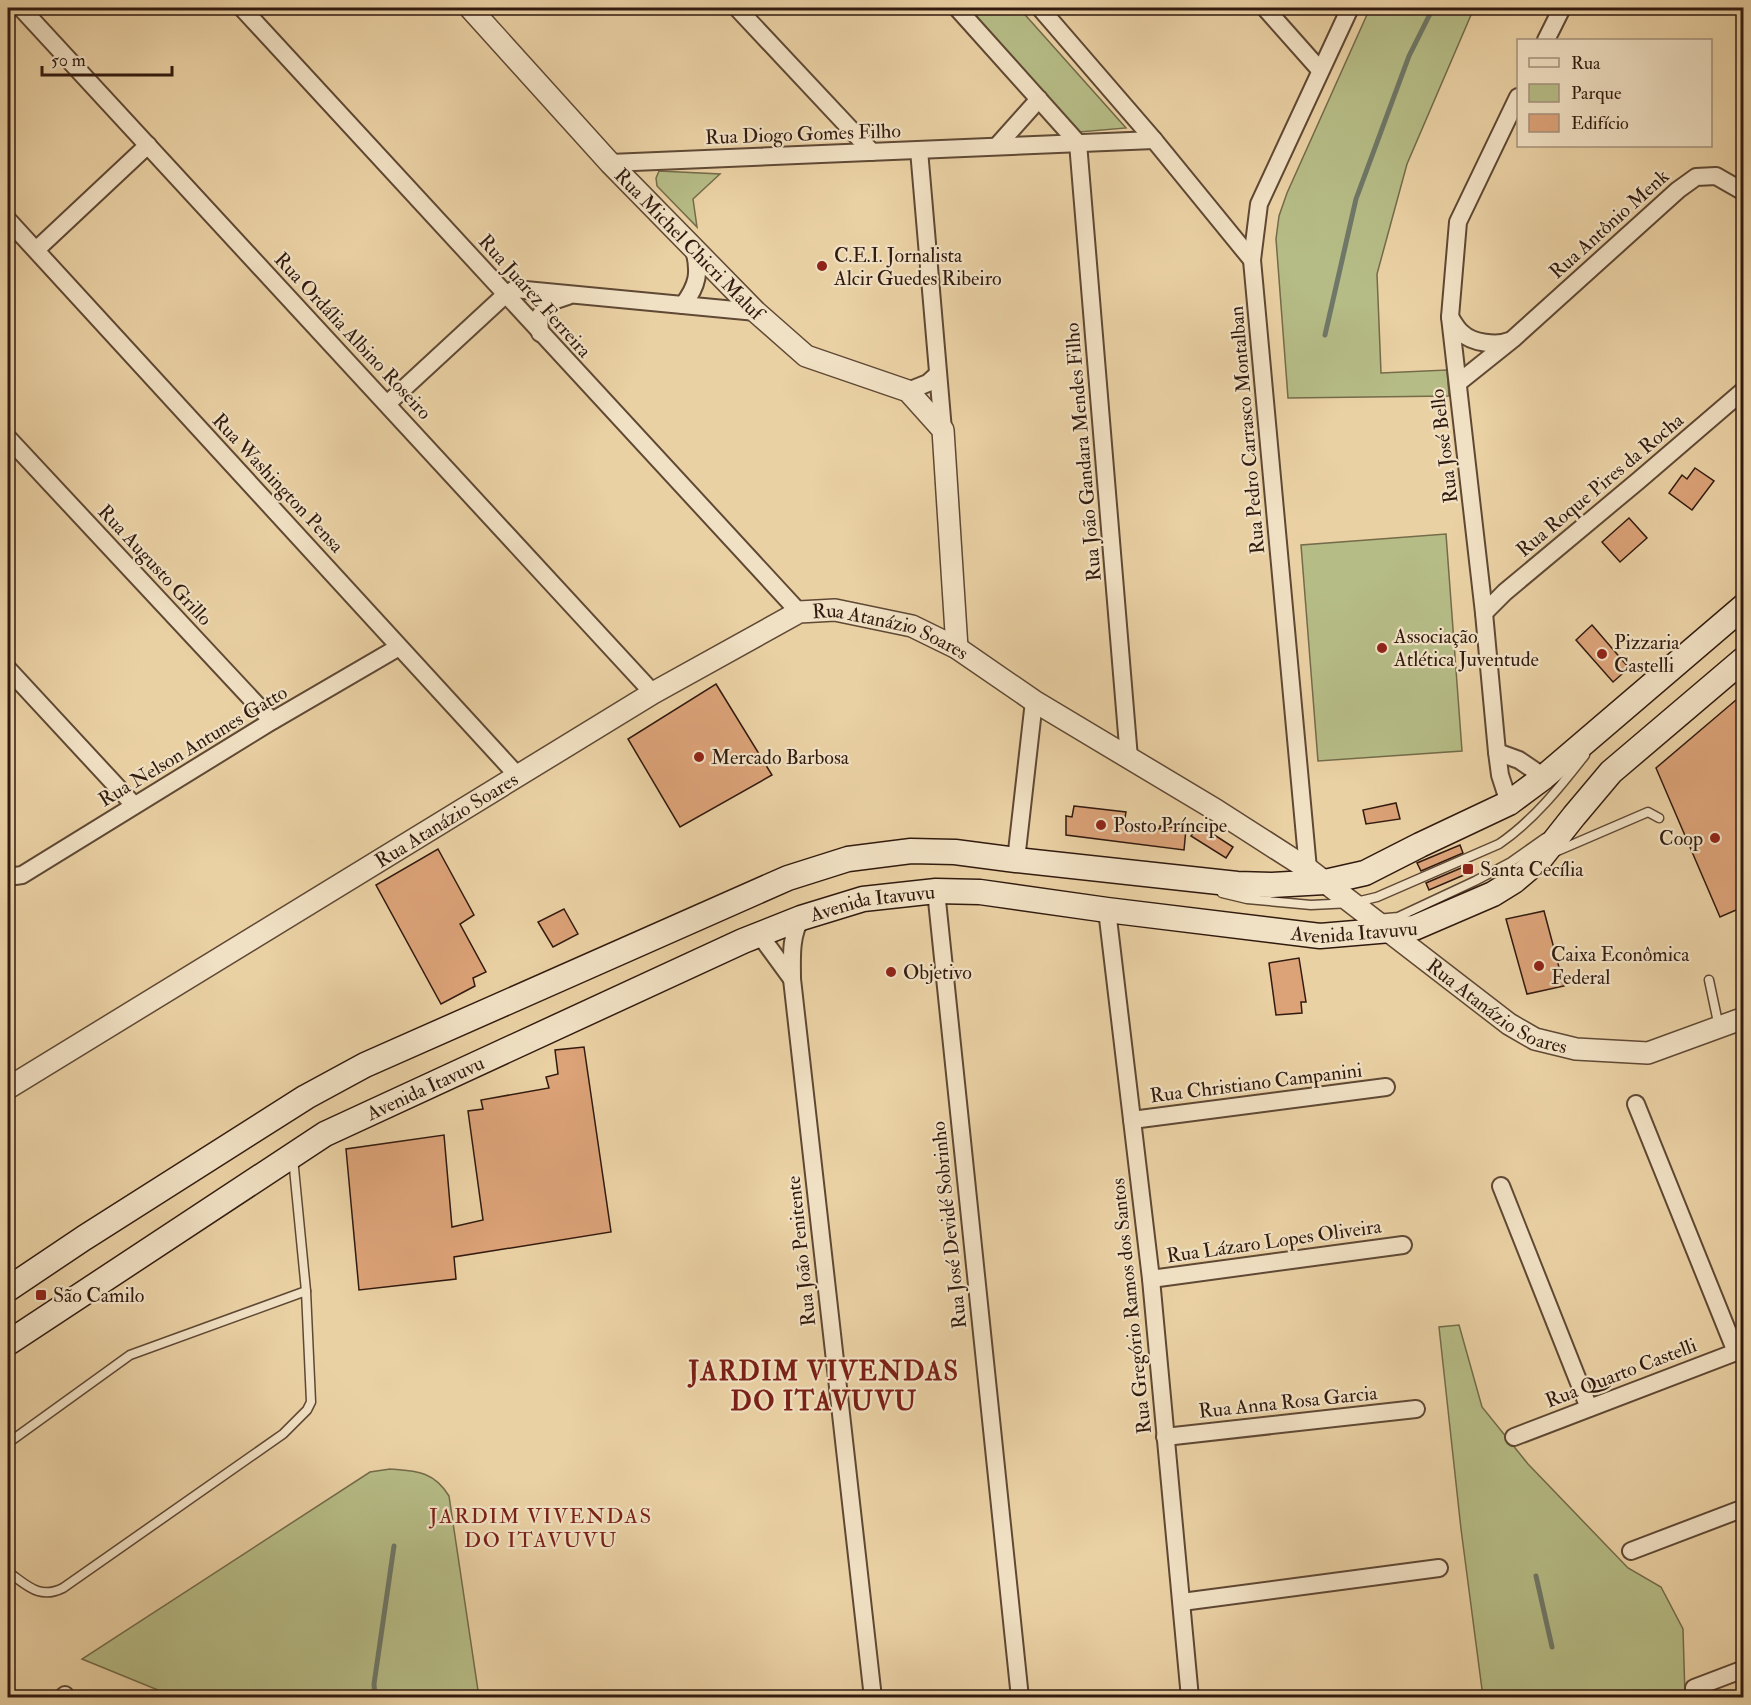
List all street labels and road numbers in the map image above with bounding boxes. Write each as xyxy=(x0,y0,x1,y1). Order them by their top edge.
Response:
street label: Rua Diogo Gomes Filho xyxy=(705,118,901,150)
street label: Rua Michel Chicri Maluf xyxy=(609,163,771,328)
street label: Rua Antônio Menk xyxy=(1544,163,1674,284)
street label: Rua Juarez Ferreira xyxy=(473,229,597,363)
street label: Rua Ordália Albino Roseiro xyxy=(269,247,437,425)
street label: Rua Pedro Carrasco Montalban xyxy=(1224,305,1270,555)
street label: Rua João Gandara Mendes Filho xyxy=(1059,322,1107,582)
street label: Rua José Bello xyxy=(1425,387,1463,505)
street label: Rua Roque Pires da Rocha xyxy=(1511,407,1689,562)
street label: Rua Washington Pensa xyxy=(207,408,350,559)
street label: Rua Augusto Grillo xyxy=(92,499,218,631)
street label: Rua Atanázio Soares xyxy=(811,597,974,665)
street label: Rua Nelson Antunes Gatto xyxy=(94,680,292,812)
street label: Rua Atanázio Soares xyxy=(370,766,523,873)
street label: Avenida Itavuvu xyxy=(806,879,936,927)
street label: Avenida Itavuvu xyxy=(1289,915,1419,948)
street label: Rua Atanázio Soares xyxy=(1422,953,1570,1059)
street label: Avenida Itavuvu xyxy=(361,1050,488,1126)
street label: Rua Christiano Campanini xyxy=(1148,1058,1364,1109)
street label: Rua José Devidé Sobrinho xyxy=(926,1120,972,1330)
street label: Rua João Penitente xyxy=(781,1174,821,1328)
street label: Rua Gregório Ramos dos Santos xyxy=(1105,1177,1157,1435)
street label: Rua Lázaro Lopes Oliveira xyxy=(1165,1213,1384,1269)
street label: Rua Quarto Castelli xyxy=(1542,1333,1700,1413)
street label: Rua Anna Rosa Garcia xyxy=(1197,1380,1379,1424)

